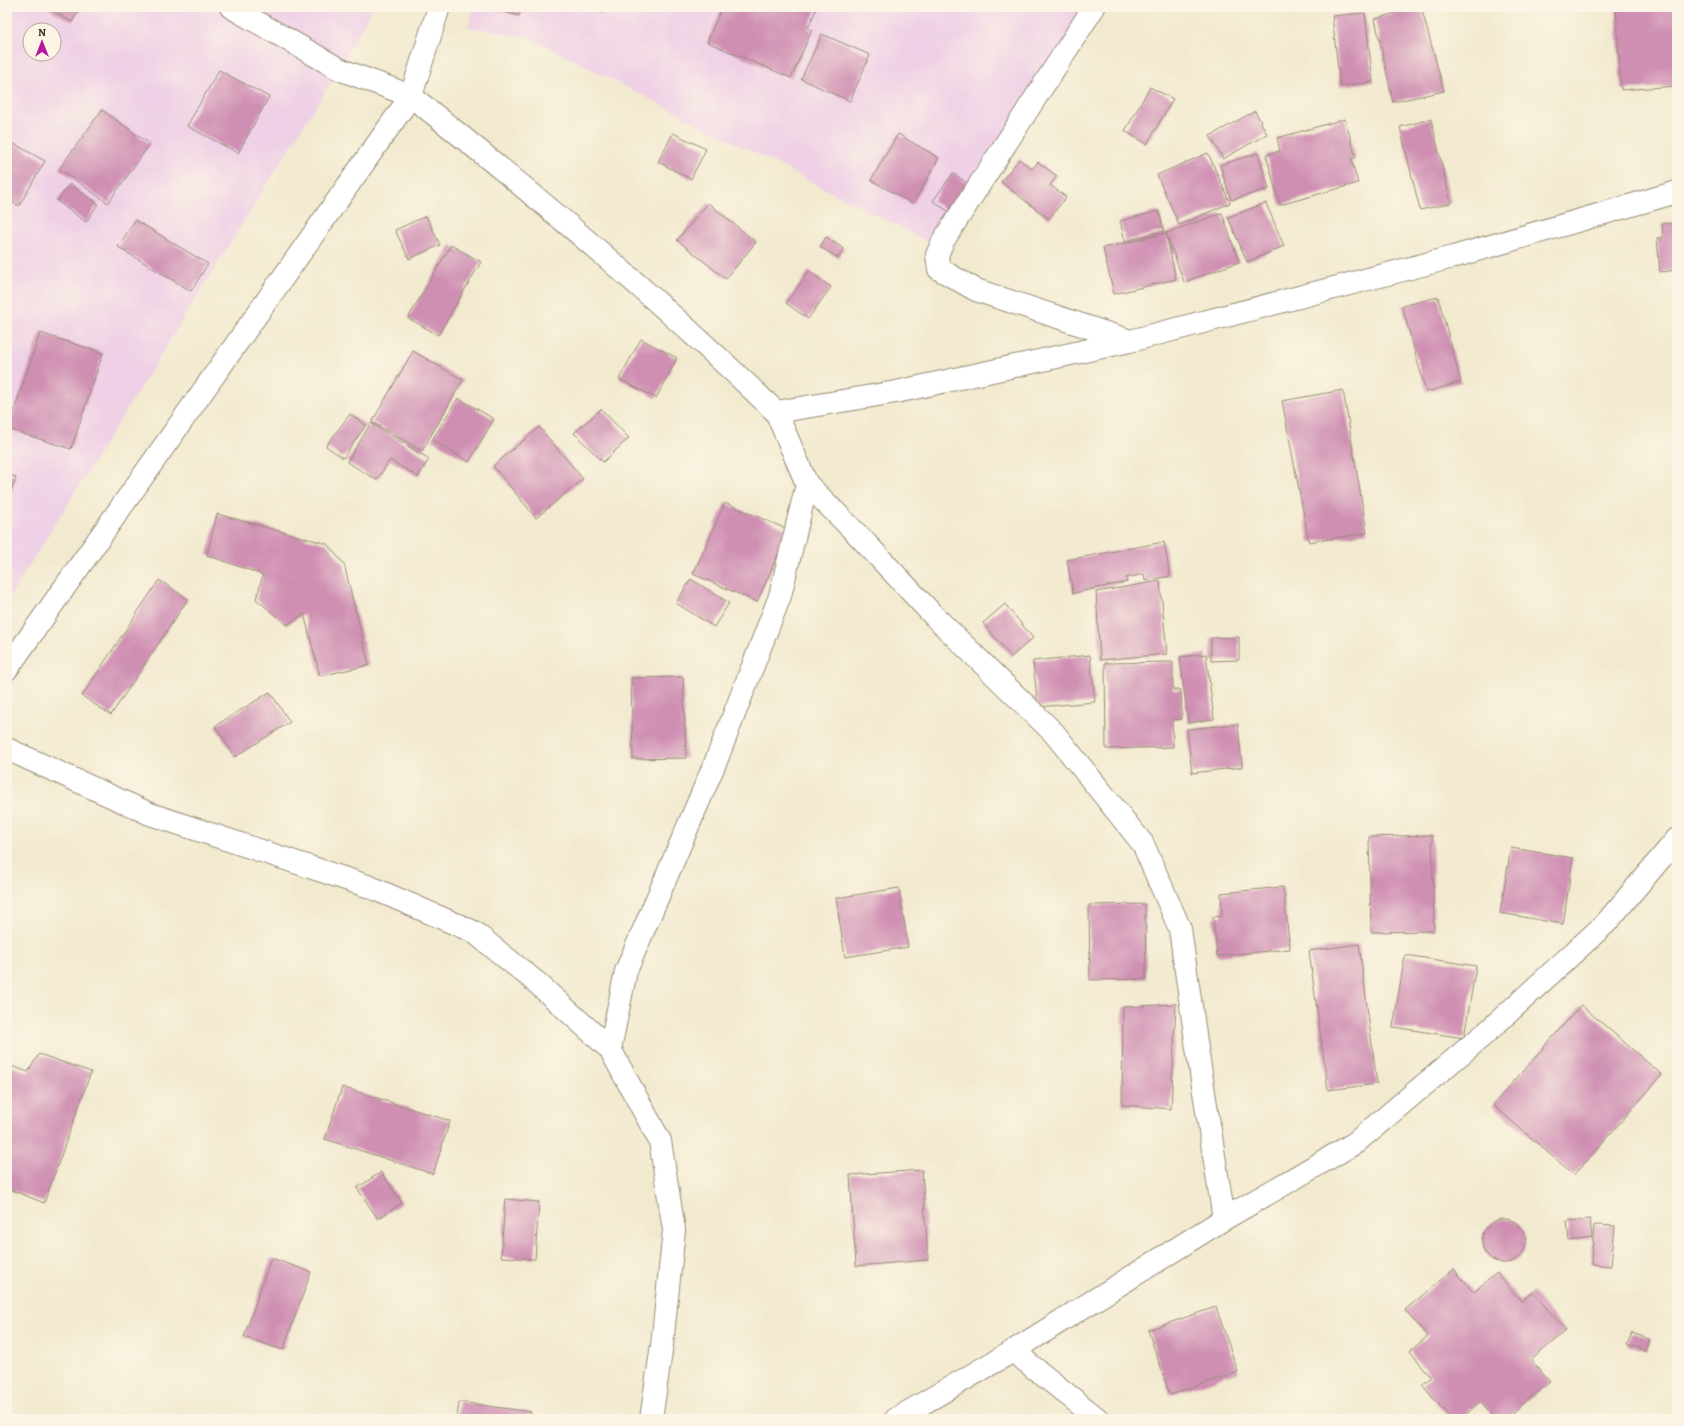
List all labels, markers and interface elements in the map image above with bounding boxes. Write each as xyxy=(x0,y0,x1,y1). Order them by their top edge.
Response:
north arrow xyxy=(22,22,62,62)
text: N xyxy=(38,25,46,40)

